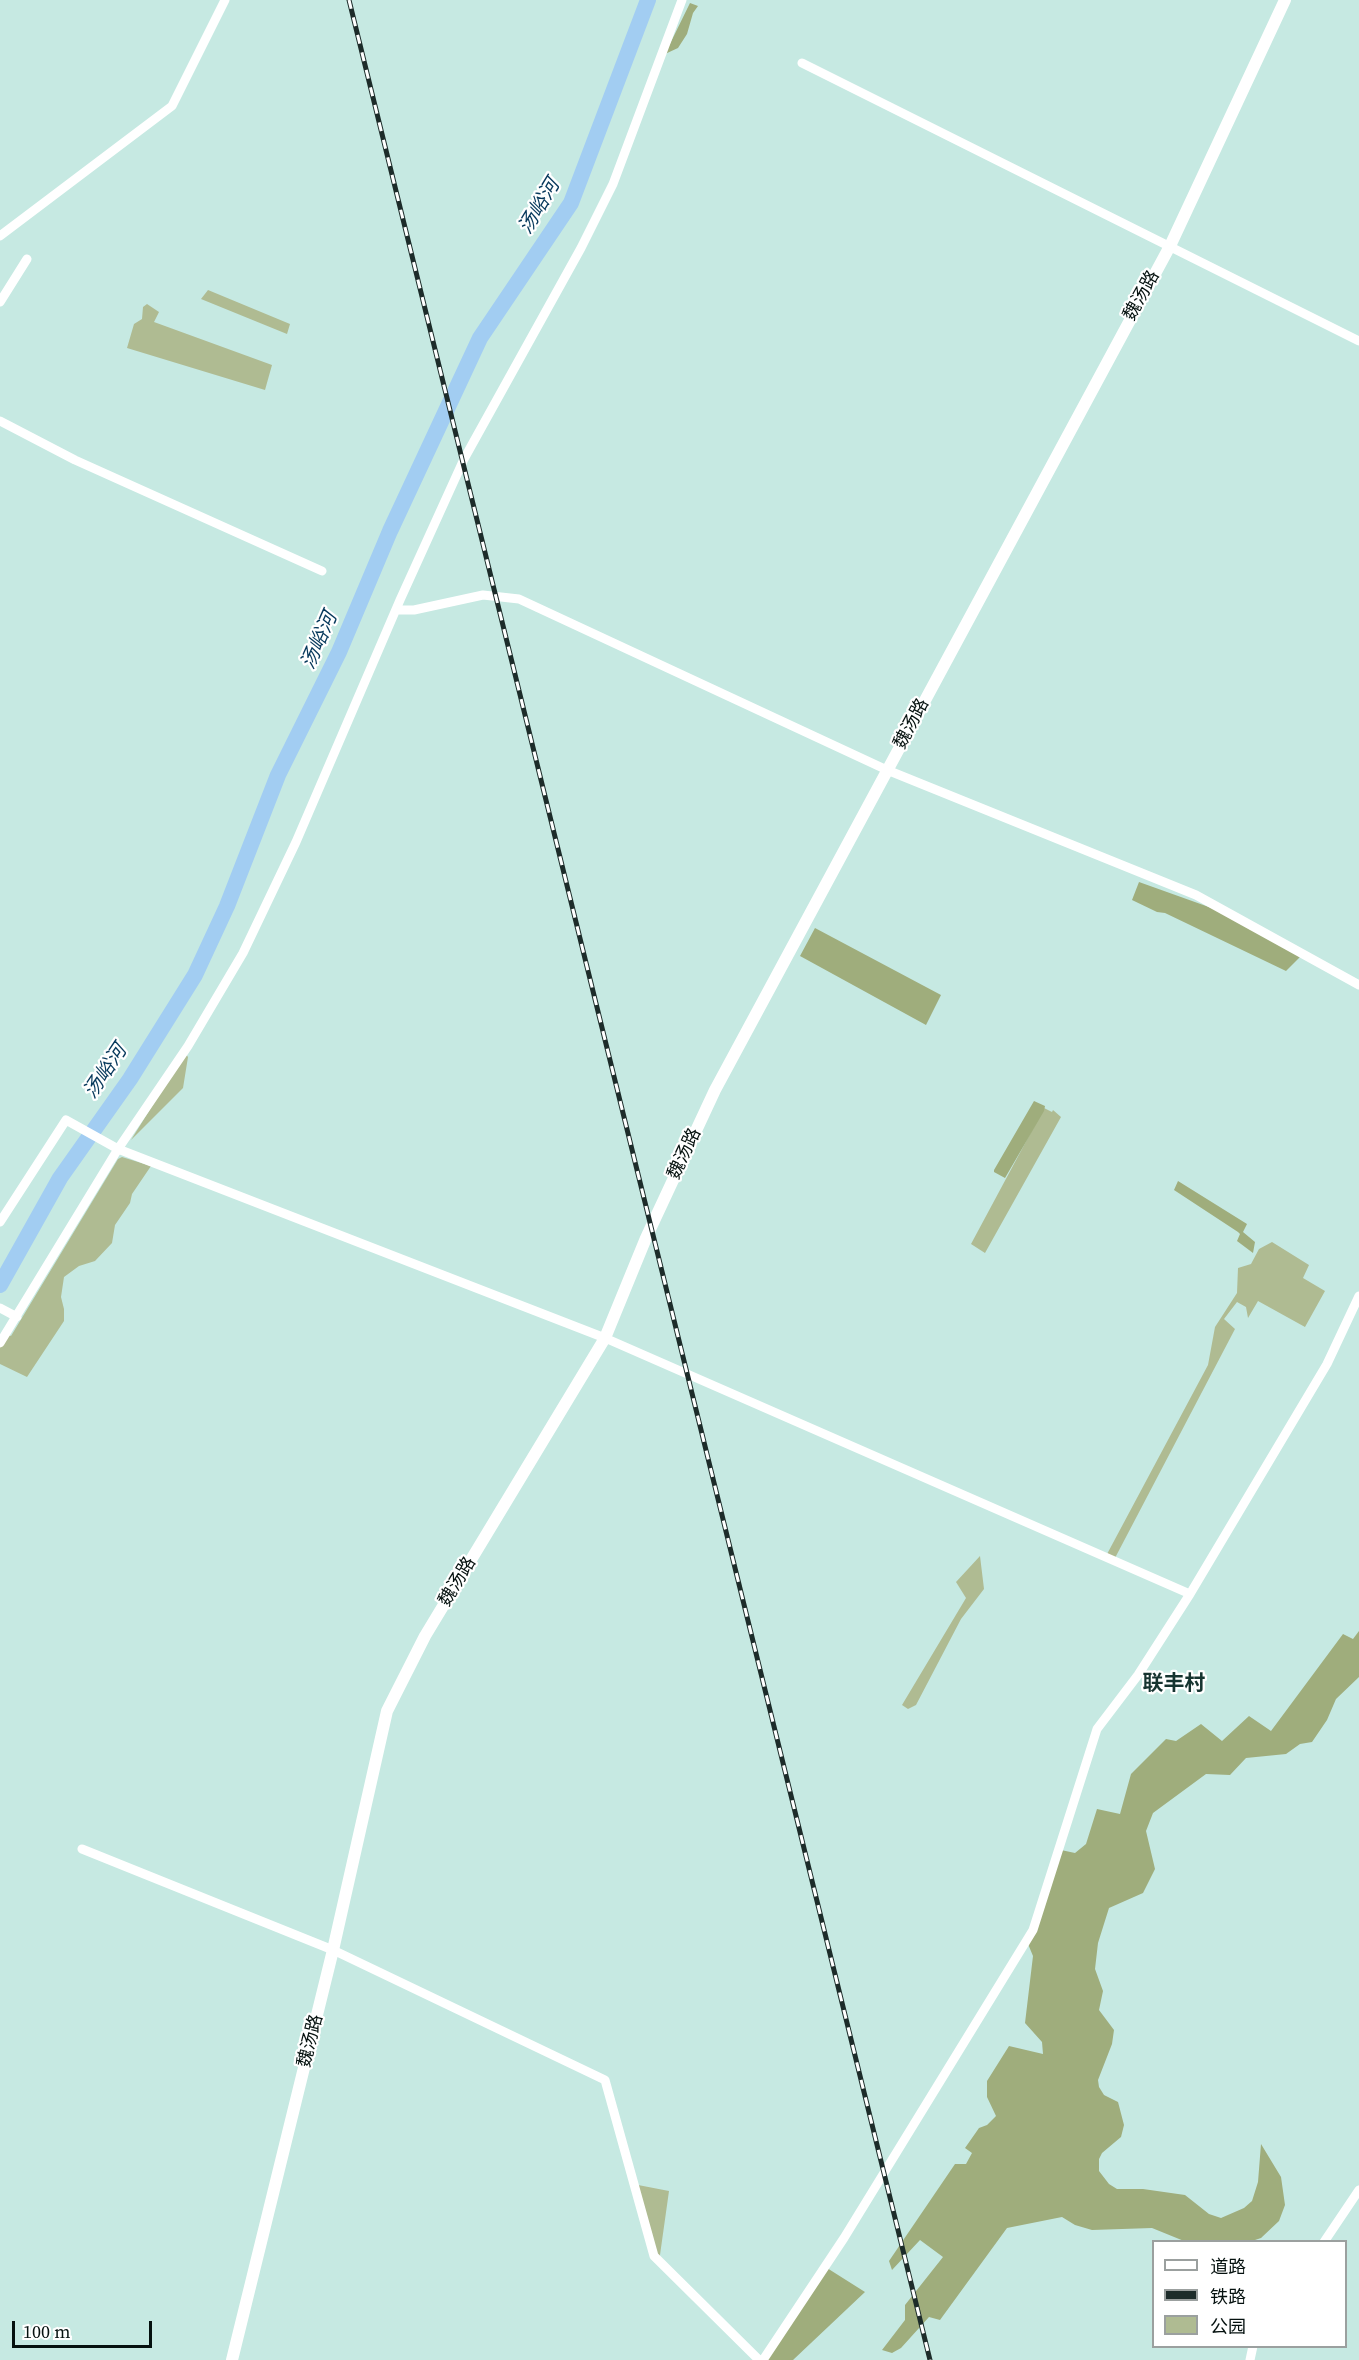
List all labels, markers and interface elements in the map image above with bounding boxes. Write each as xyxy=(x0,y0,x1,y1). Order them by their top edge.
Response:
water label: 汤峪河 xyxy=(514,175,566,239)
street label: 魏汤路 xyxy=(1119,267,1165,325)
water label: 汤峪河 xyxy=(297,609,343,673)
street label: 魏汤路 xyxy=(890,695,934,753)
water label: 汤峪河 xyxy=(79,1040,133,1104)
street label: 魏汤路 xyxy=(664,1125,706,1183)
street label: 魏汤路 xyxy=(435,1553,481,1611)
district label: 联丰村 xyxy=(1143,1672,1205,1698)
street label: 魏汤路 xyxy=(294,2012,328,2070)
legend xyxy=(1152,2240,1347,2348)
text: 道路 xyxy=(1210,2254,1246,2279)
text: 铁路 xyxy=(1210,2284,1246,2309)
scale bar xyxy=(15,2309,154,2347)
text: 公园 xyxy=(1210,2314,1246,2339)
text: 100 m xyxy=(23,2319,70,2344)

